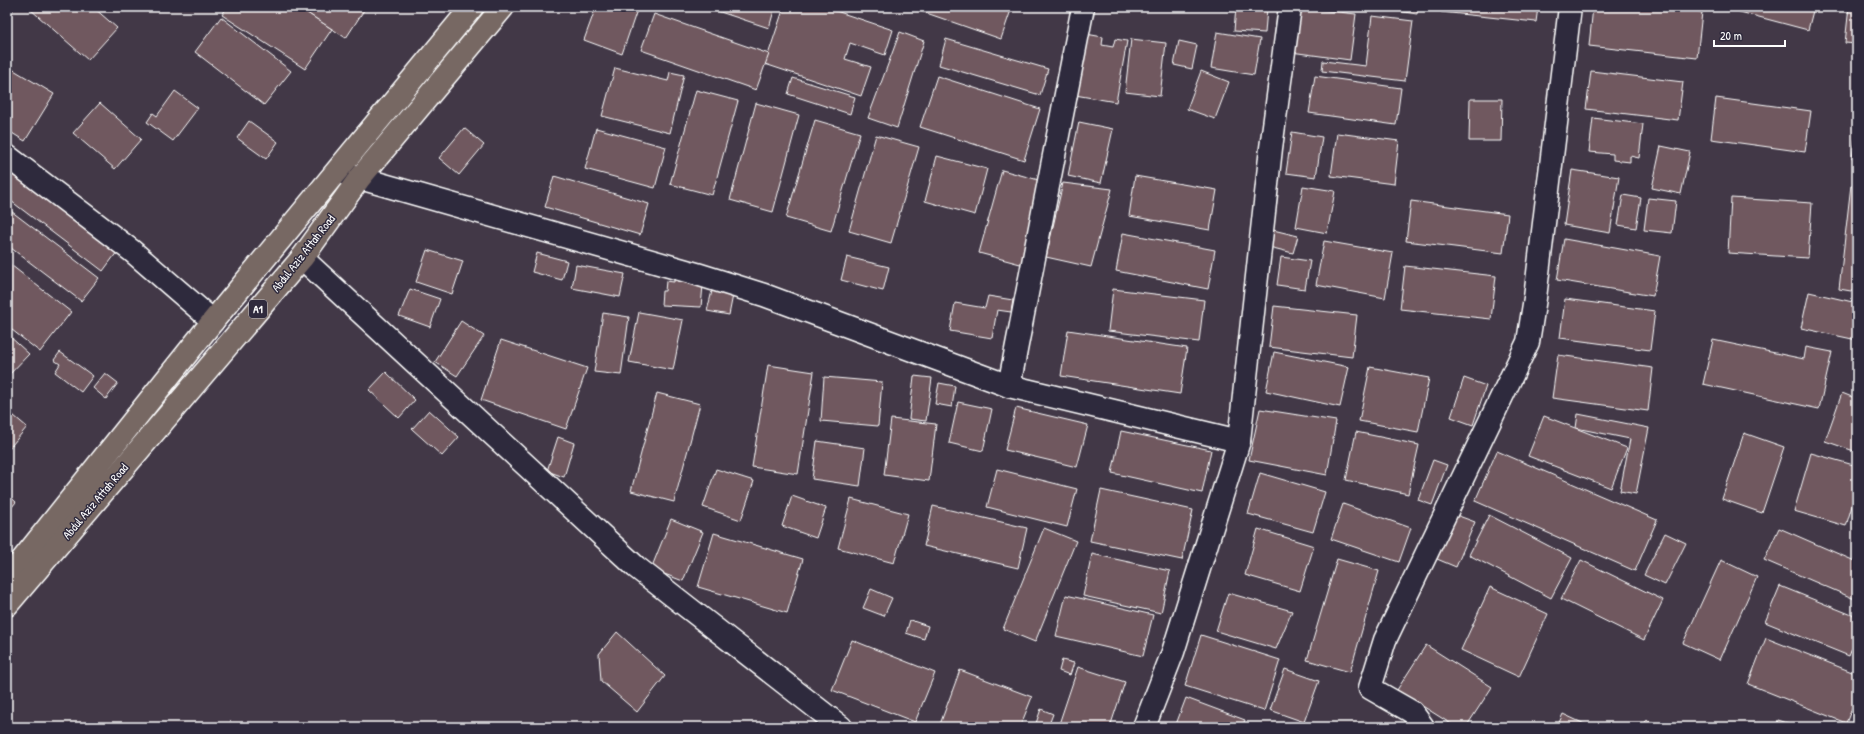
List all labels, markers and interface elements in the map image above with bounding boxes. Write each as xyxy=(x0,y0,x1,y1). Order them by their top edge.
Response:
scale bar xyxy=(1714,22,1785,48)
text: 20 m xyxy=(1720,27,1742,44)
street label: Abdul Aziz Attah Road xyxy=(267,210,339,295)
road number: A1 xyxy=(249,300,267,318)
street label: Abdul Aziz Attah Road xyxy=(58,459,132,543)

